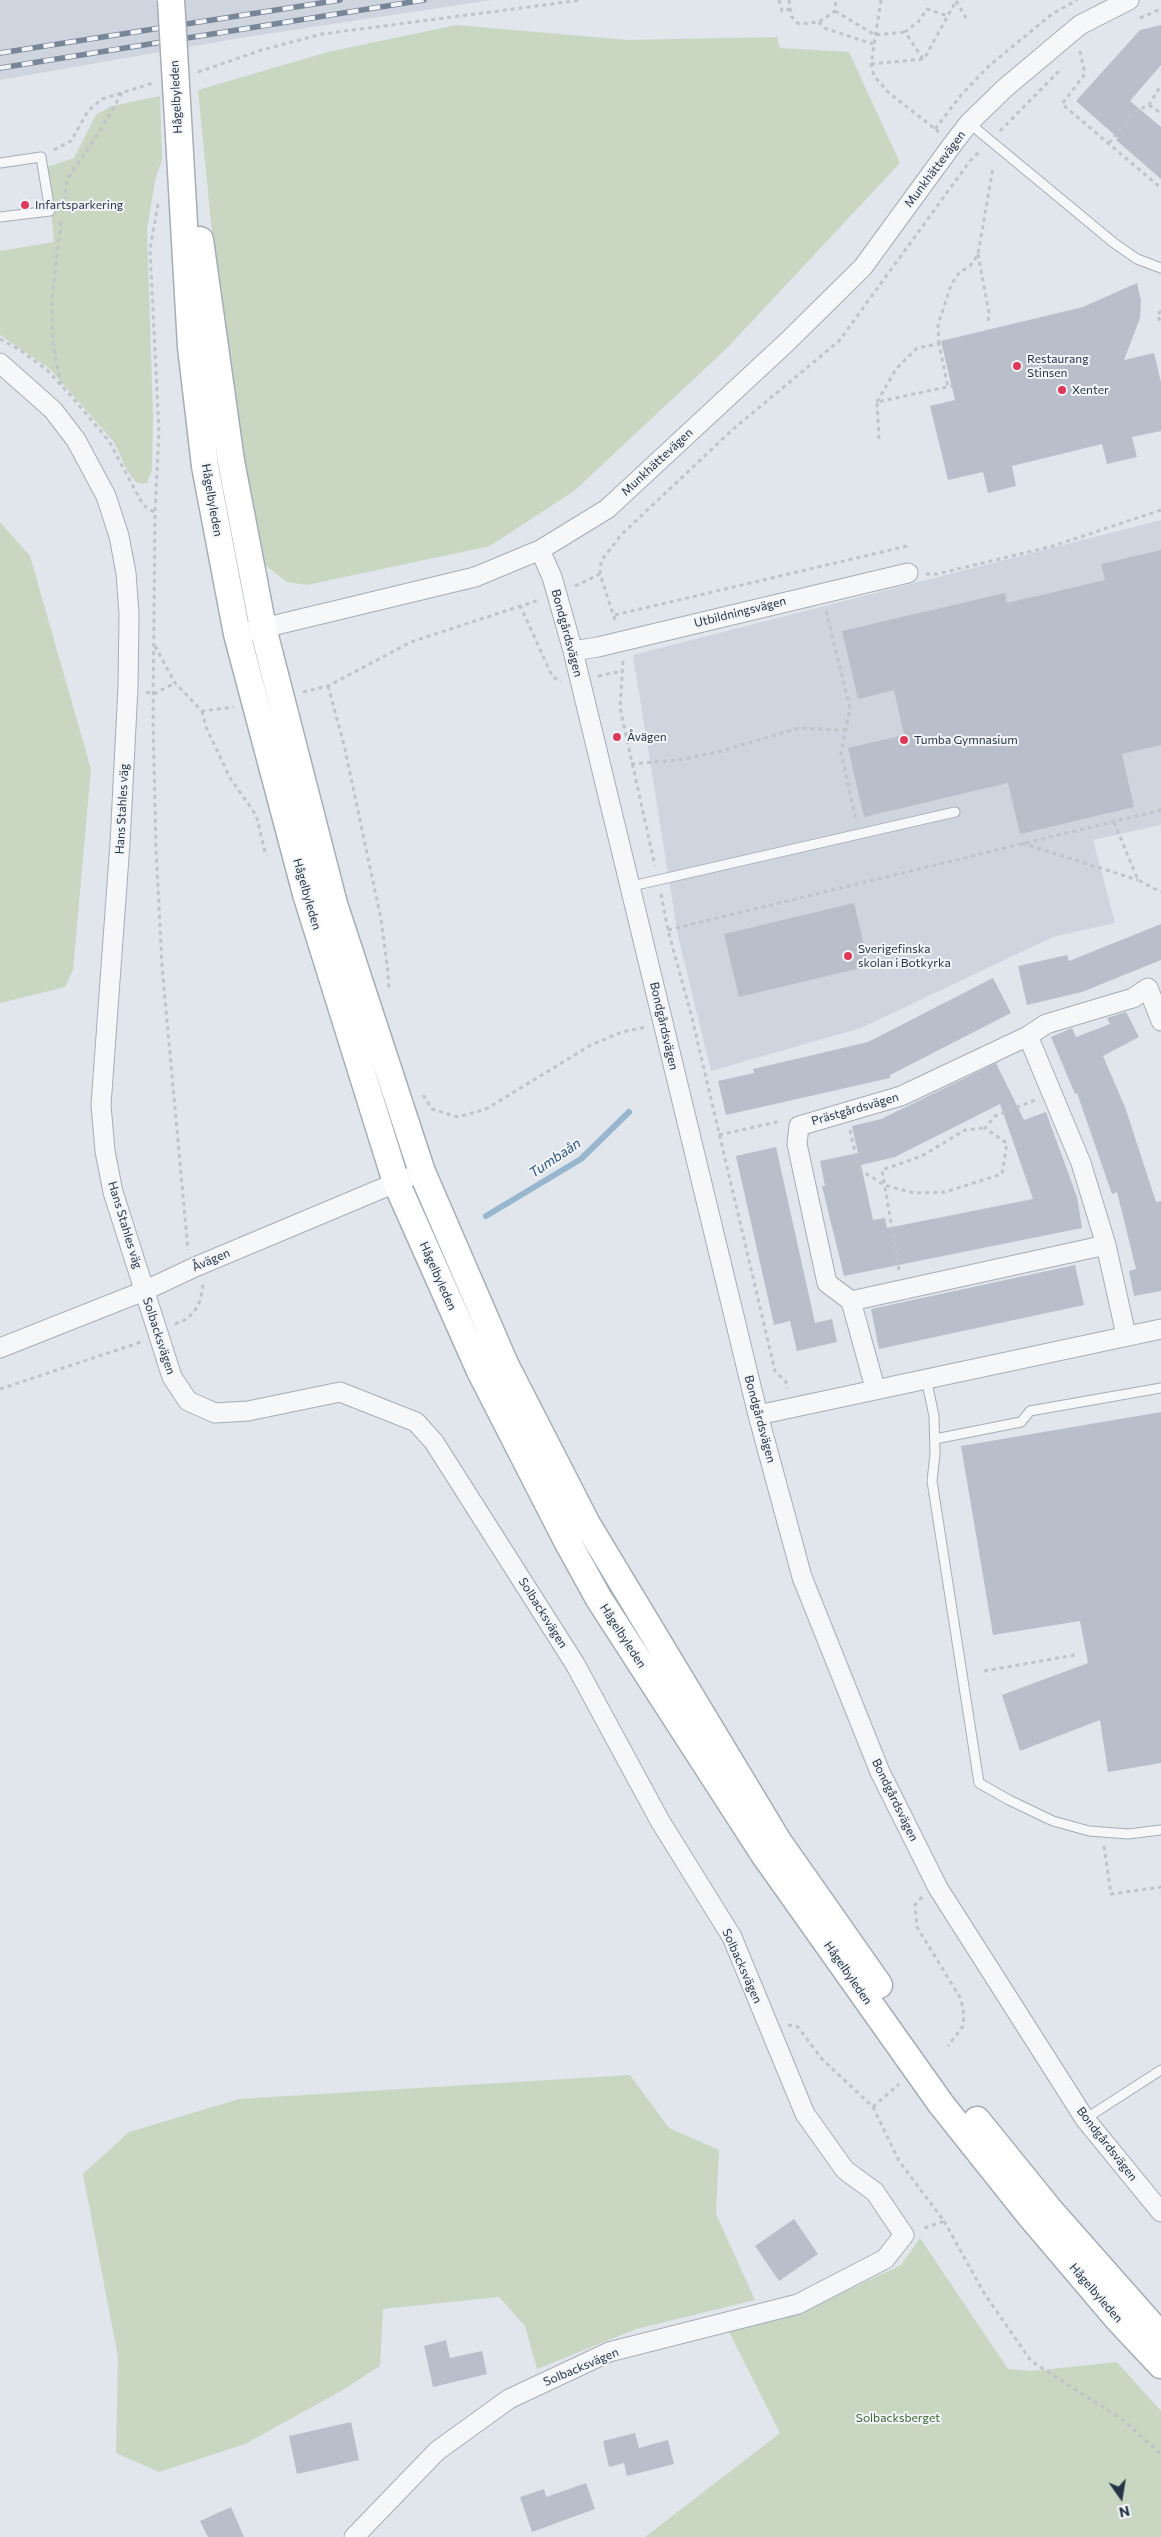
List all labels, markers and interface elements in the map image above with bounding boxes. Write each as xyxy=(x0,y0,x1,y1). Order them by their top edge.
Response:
street label: Hågelbyleden xyxy=(167,60,185,134)
street label: Munkhättevägen xyxy=(901,128,969,210)
place label: Infartsparkering xyxy=(35,198,123,212)
marker: Infartsparkering xyxy=(19,199,31,211)
place label: Restaurang Stinsen xyxy=(1027,352,1089,380)
marker: Restaurang Stinsen xyxy=(1011,360,1023,372)
place label: Xenter xyxy=(1072,383,1109,397)
marker: Xenter xyxy=(1056,384,1068,396)
street label: Munkhättevägen xyxy=(618,425,696,499)
street label: Hågelbyleden xyxy=(199,462,225,538)
street label: Bondgårdsvägen xyxy=(548,588,586,678)
street label: Utbildningsvägen xyxy=(692,594,788,630)
place label: Åvägen xyxy=(627,730,667,744)
marker: Åvägen xyxy=(611,731,623,743)
place label: Tumba Gymnasium xyxy=(914,733,1018,747)
marker: Tumba Gymnasium xyxy=(898,734,910,746)
street label: Hans Stahles väg xyxy=(112,763,132,855)
street label: Hågelbyleden xyxy=(290,857,324,931)
place label: Sverigefinska skolan i Botkyrka xyxy=(858,942,951,970)
marker: Sverigefinska skolan i Botkyrka xyxy=(842,950,854,962)
street label: Bondgårdsvägen xyxy=(647,981,681,1071)
street label: Prästgårdsvägen xyxy=(810,1090,900,1128)
water label: Tumbaån xyxy=(526,1135,584,1181)
street label: Hans Stahles väg xyxy=(105,1179,145,1271)
street label: Hågelbyleden xyxy=(416,1239,460,1313)
street label: Åvägen xyxy=(190,1246,232,1274)
street label: Solbacksvägen xyxy=(140,1296,178,1376)
street label: Bondgårdsvägen xyxy=(741,1374,779,1464)
street label: Solbacksvägen xyxy=(516,1575,570,1651)
street label: Hågelbyleden xyxy=(597,1601,649,1671)
street label: Bondgårdsvägen xyxy=(869,1756,921,1844)
street label: Solbacksvägen xyxy=(719,1926,765,2006)
street label: Hågelbyleden xyxy=(821,1939,875,2007)
street label: Bondgårdsvägen xyxy=(1074,2104,1140,2184)
street label: Hågelbyleden xyxy=(1066,2260,1126,2326)
street label: Solbacksvägen xyxy=(541,2345,621,2389)
park label: Solbacksberget xyxy=(856,2411,940,2425)
north arrow xyxy=(1096,2472,1146,2522)
text: N xyxy=(1117,2503,1132,2522)

